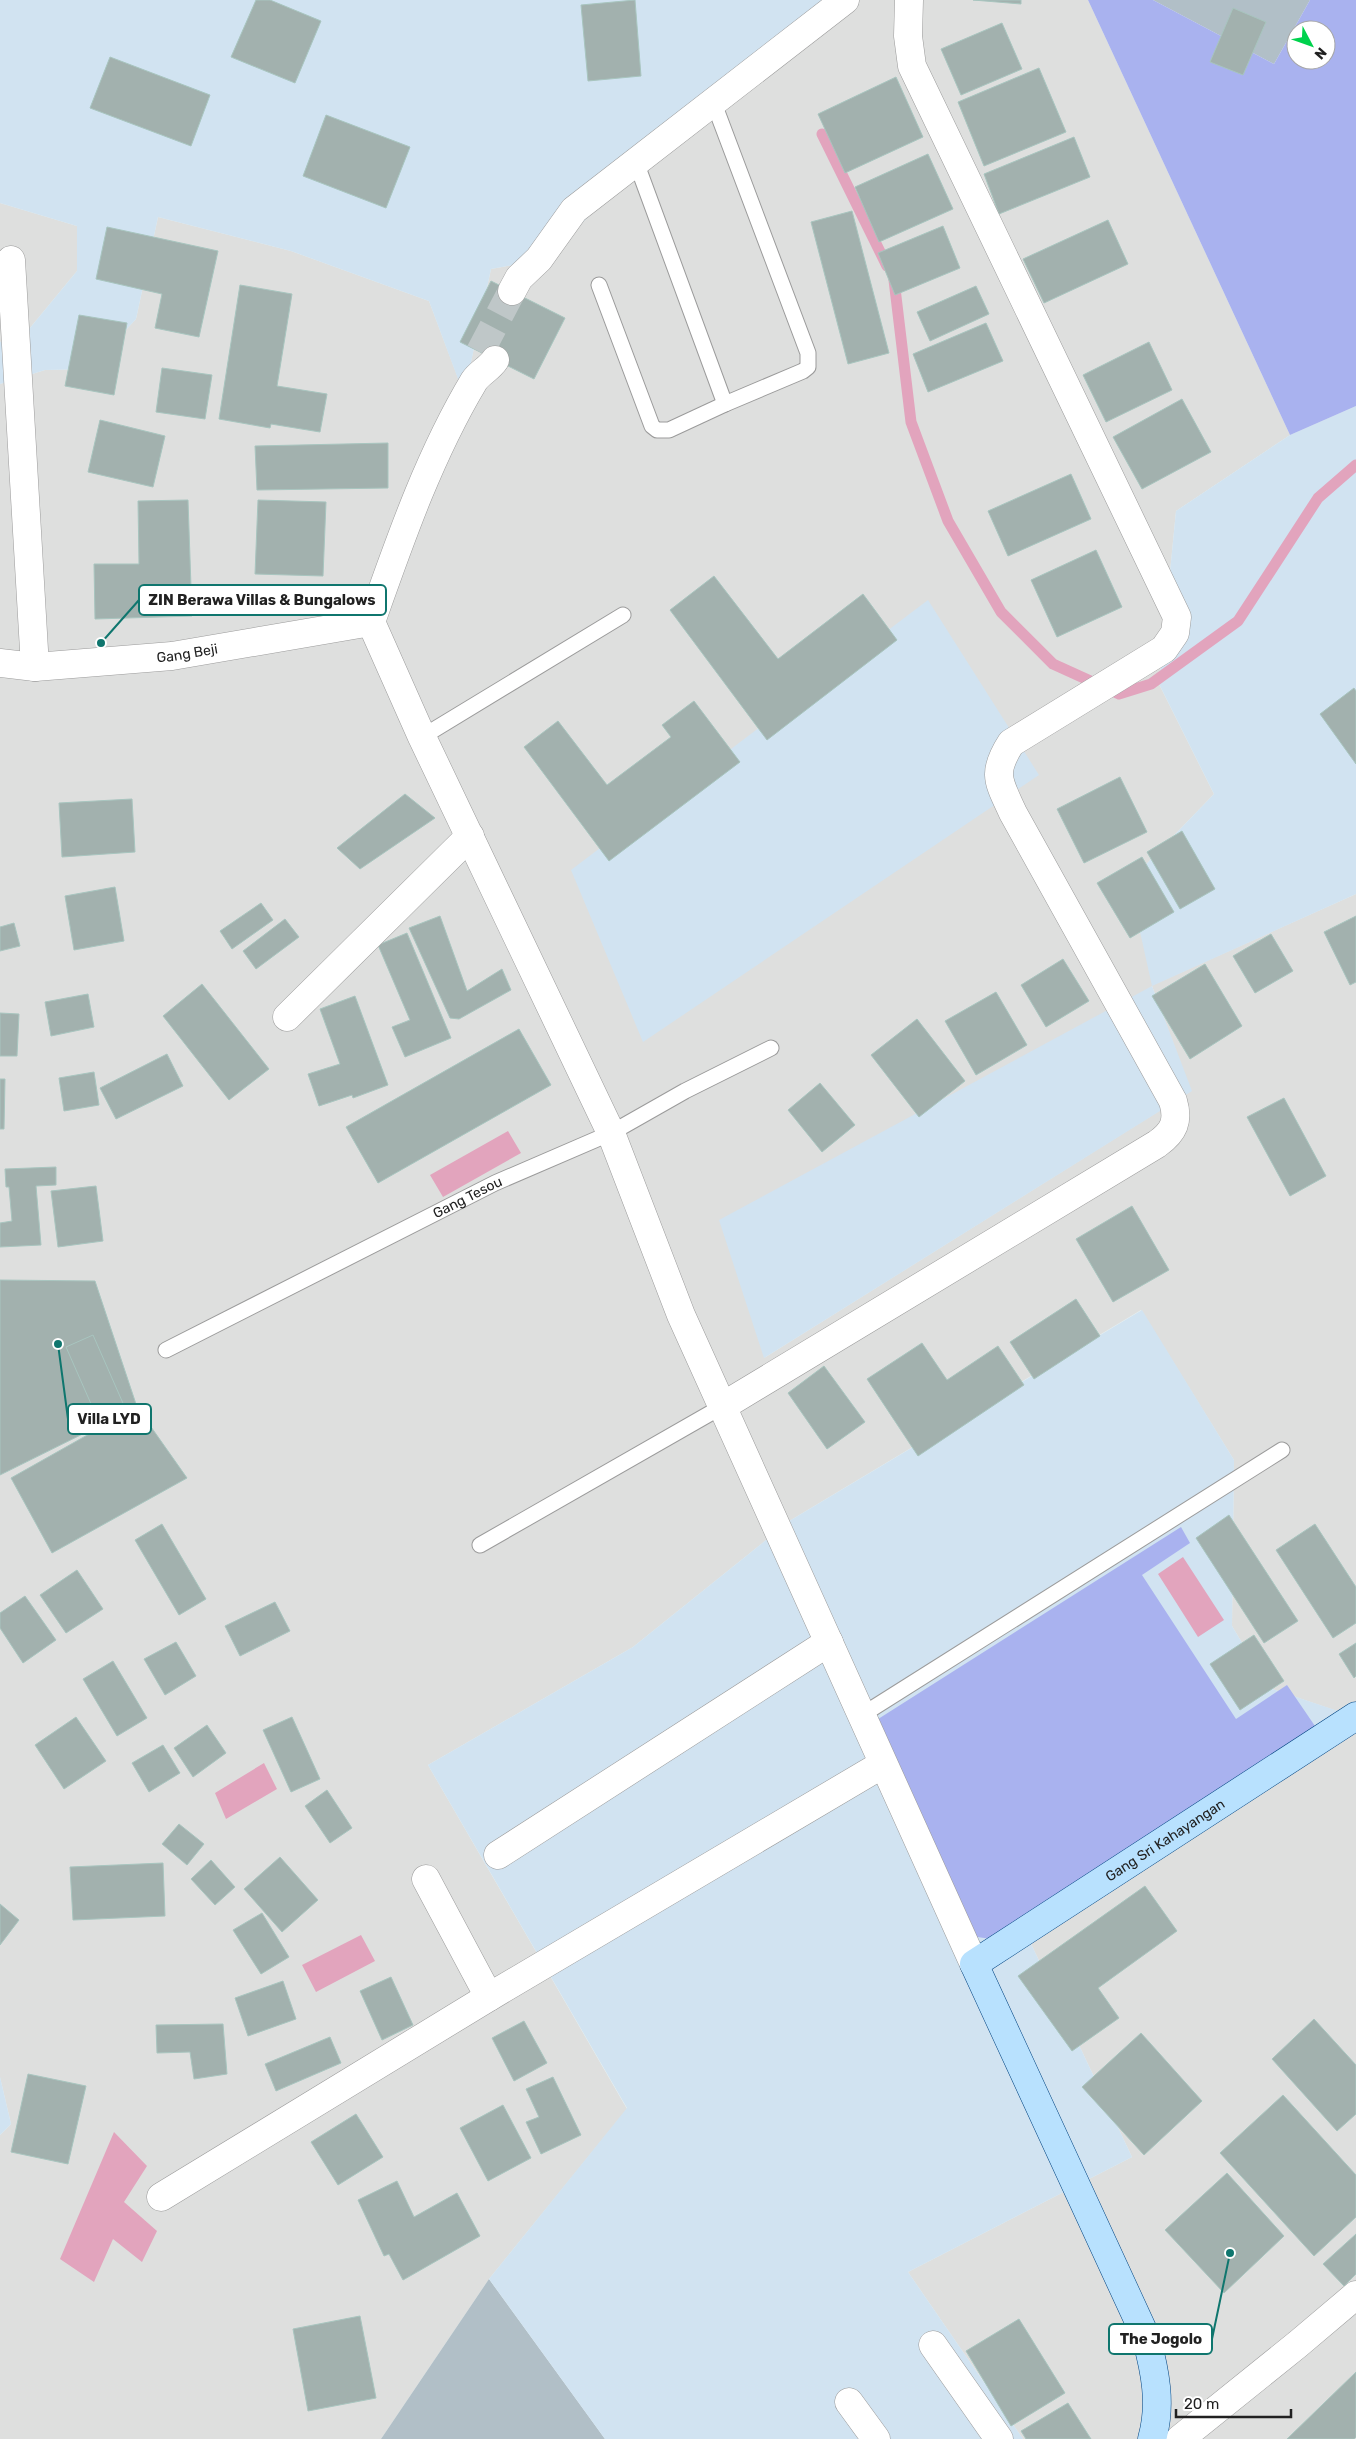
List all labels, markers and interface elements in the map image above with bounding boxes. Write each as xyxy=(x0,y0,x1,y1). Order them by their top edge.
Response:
north arrow xyxy=(1286,20,1336,70)
text: N xyxy=(1311,44,1330,63)
callout: ZIN Berawa Villas & Bungalows xyxy=(139,585,386,615)
text: ZIN Berawa Villas & Bungalows xyxy=(148,591,376,609)
street label: Gang Beji xyxy=(156,640,219,666)
street label: Gang Tesou xyxy=(430,1173,505,1222)
callout: Villa LYD xyxy=(68,1404,151,1434)
text: Villa LYD xyxy=(77,1410,141,1428)
street label: Gang Sri Kahayangan xyxy=(1102,1795,1228,1885)
callout: The Jogolo xyxy=(1109,2324,1212,2354)
text: The Jogolo xyxy=(1120,2330,1202,2348)
scale bar xyxy=(1176,2386,1291,2418)
text: 20 m xyxy=(1184,2395,1219,2413)

